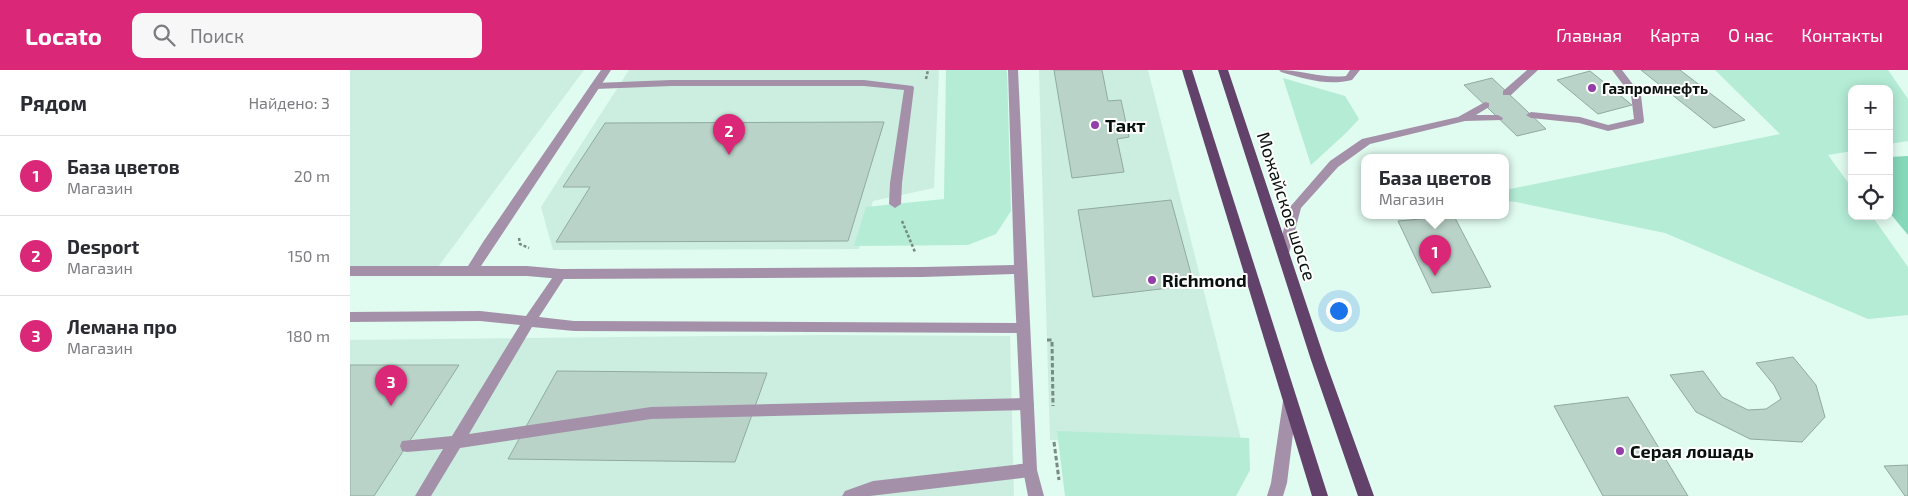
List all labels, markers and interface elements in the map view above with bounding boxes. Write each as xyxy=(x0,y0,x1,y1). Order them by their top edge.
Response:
search box xyxy=(132,13,482,58)
text: Locato xyxy=(25,21,102,50)
icon: search xyxy=(150,21,178,49)
text: Поиск xyxy=(190,24,244,47)
text: Главная xyxy=(1556,24,1622,46)
text: Карта xyxy=(1650,24,1700,46)
text: О нас xyxy=(1728,24,1773,46)
text: Контакты xyxy=(1801,24,1883,46)
place label: Газпромнефть xyxy=(1602,79,1708,97)
marker: Газпромнефть xyxy=(1586,82,1598,94)
map controls xyxy=(1848,85,1893,220)
button: + xyxy=(1848,85,1893,130)
text: Рядом xyxy=(20,90,87,115)
text: Найдено: 3 xyxy=(248,93,330,112)
pin: 2 xyxy=(713,114,745,155)
place label: Такт xyxy=(1105,114,1146,136)
marker: Такт xyxy=(1089,119,1101,131)
street label: Можайское шоссе xyxy=(1253,129,1321,283)
button: − xyxy=(1848,130,1893,175)
popup xyxy=(1361,154,1509,219)
text: База цветов xyxy=(67,155,180,178)
text: 1 xyxy=(33,166,39,185)
text: 20 m xyxy=(294,166,330,185)
text: База цветов xyxy=(1379,166,1491,189)
button: locate xyxy=(1848,175,1893,220)
text: Магазин xyxy=(67,178,133,197)
text: Магазин xyxy=(1379,189,1444,208)
text: Desport xyxy=(67,235,139,258)
pin: 1 xyxy=(1419,235,1451,276)
text: 2 xyxy=(31,246,41,265)
text: 150 m xyxy=(288,246,330,265)
text: Магазин xyxy=(67,258,133,277)
place label: Richmond xyxy=(1162,269,1247,291)
marker: Richmond xyxy=(1146,274,1158,286)
your location xyxy=(1326,298,1352,324)
text: Лемана про xyxy=(67,315,177,338)
text: 3 xyxy=(31,326,41,345)
text: 180 m xyxy=(287,326,330,345)
text: Магазин xyxy=(67,338,133,357)
pin: 3 xyxy=(375,365,407,406)
place label: Серая лошадь xyxy=(1630,440,1754,462)
marker: Серая лошадь xyxy=(1614,445,1626,457)

